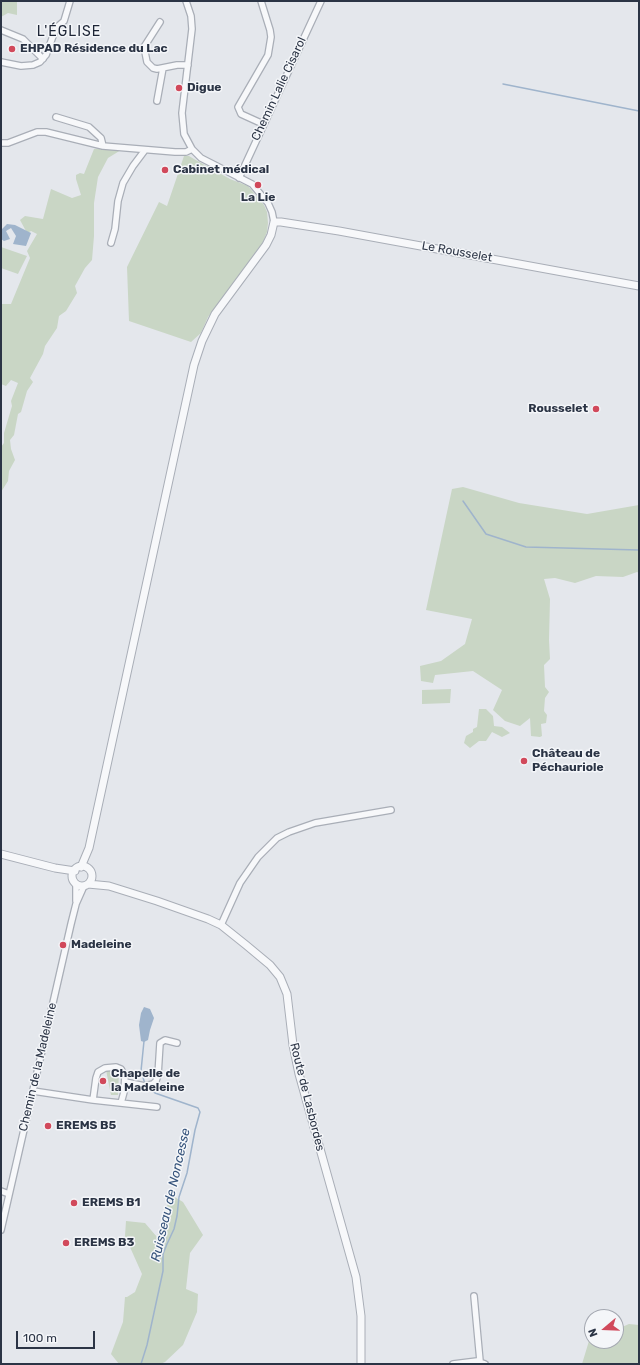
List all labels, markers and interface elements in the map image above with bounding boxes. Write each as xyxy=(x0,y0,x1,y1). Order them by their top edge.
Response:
district label: L'ÉGLISE xyxy=(37,24,101,40)
street label: Chemin Lalie Cisarol xyxy=(249,35,309,143)
place label: EHPAD Résidence du Lac xyxy=(20,42,168,56)
marker: EHPAD Résidence du Lac xyxy=(7,44,17,54)
place label: Digue xyxy=(187,81,221,95)
marker: Digue xyxy=(174,83,184,93)
place label: Cabinet médical xyxy=(173,163,269,177)
marker: Cabinet médical xyxy=(160,165,170,175)
marker: La Lie xyxy=(253,180,263,190)
place label: La Lie xyxy=(241,191,275,205)
street label: Le Rousselet xyxy=(421,239,493,265)
place label: Rousselet xyxy=(528,402,588,416)
marker: Rousselet xyxy=(591,404,601,414)
place label: Château de Péchauriole xyxy=(532,747,604,775)
marker: Château de Péchauriole xyxy=(519,756,529,766)
place label: Madeleine xyxy=(71,938,132,952)
marker: Madeleine xyxy=(58,940,68,950)
street label: Chemin de la Madeleine xyxy=(16,1001,60,1133)
street label: Route de Lasbordes xyxy=(287,1041,327,1153)
place label: Chapelle de la Madeleine xyxy=(111,1067,185,1095)
marker: Chapelle de la Madeleine xyxy=(98,1076,108,1086)
place label: EREMS B5 xyxy=(56,1119,116,1133)
marker: EREMS B5 xyxy=(43,1121,53,1131)
water label: Ruisseau de Noncesse xyxy=(148,1127,194,1263)
place label: EREMS B1 xyxy=(82,1196,140,1210)
marker: EREMS B1 xyxy=(69,1198,79,1208)
place label: EREMS B3 xyxy=(74,1236,134,1250)
marker: EREMS B3 xyxy=(61,1238,71,1248)
north arrow xyxy=(584,1309,624,1349)
scale bar xyxy=(18,1323,97,1349)
text: N xyxy=(586,1327,601,1339)
text: 100 m xyxy=(23,1331,57,1345)

